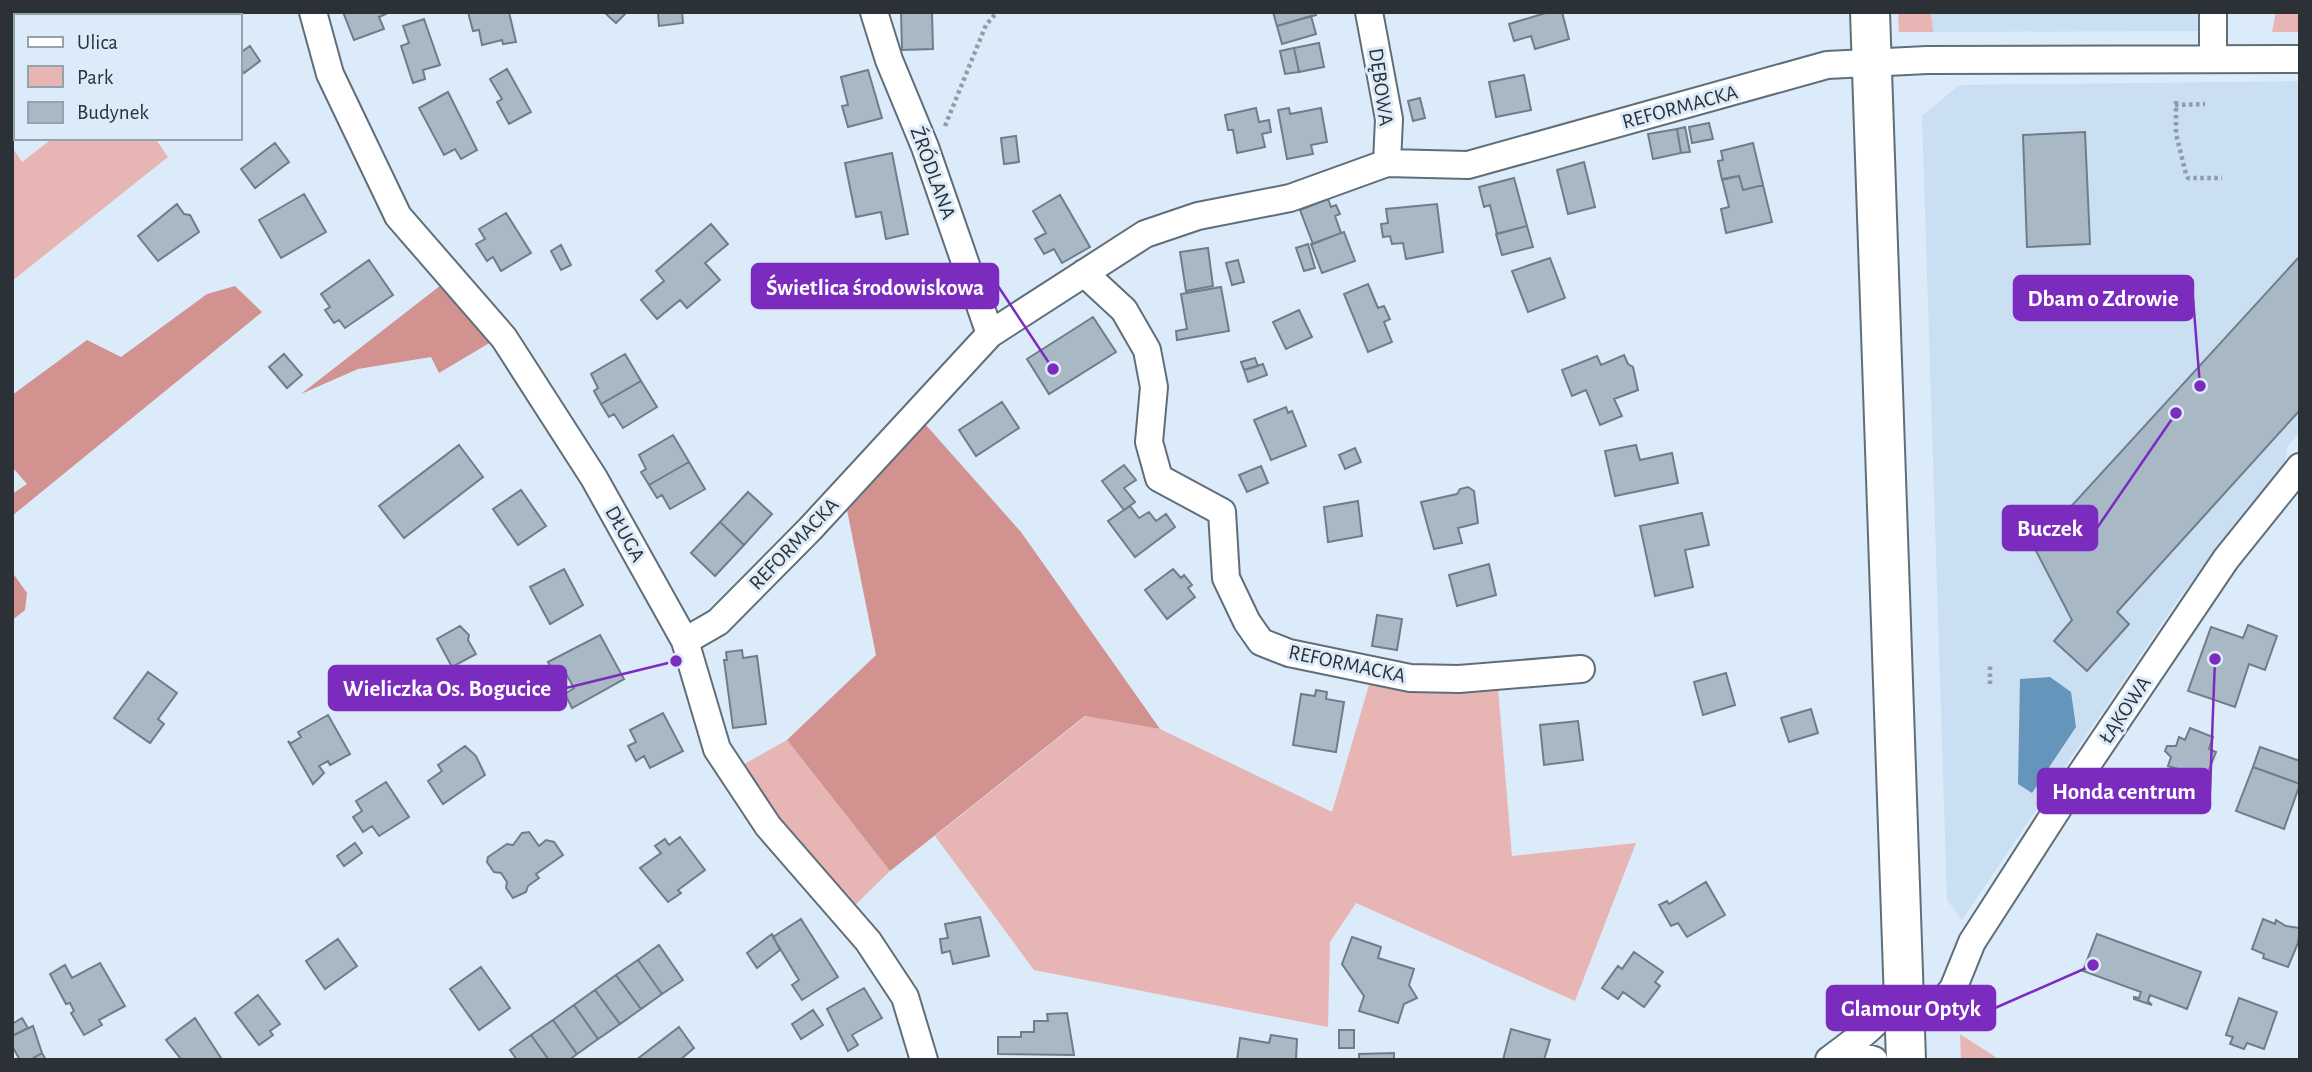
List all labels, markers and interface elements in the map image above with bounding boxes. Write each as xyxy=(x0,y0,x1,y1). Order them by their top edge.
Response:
legend xyxy=(14,14,242,140)
text: Ulica xyxy=(77,32,118,53)
street label: DĘBOWA xyxy=(1365,47,1397,127)
text: Park xyxy=(77,67,114,88)
street label: REFORMACKA xyxy=(1620,81,1740,133)
text: Budynek xyxy=(77,102,149,123)
street label: ŹRÓDLANA xyxy=(907,123,961,222)
callout: Świetlica środowiskowa xyxy=(752,264,998,308)
text: Świetlica środowiskowa xyxy=(766,274,984,300)
callout: Dbam o Zdrowie xyxy=(2014,276,2193,320)
text: Dbam o Zdrowie xyxy=(2027,288,2179,311)
street label: REFORMACKA xyxy=(745,494,843,594)
street label: DŁUGA xyxy=(601,502,649,566)
callout: Buczek xyxy=(2003,506,2097,550)
text: Buczek xyxy=(2017,518,2084,541)
street label: REFORMACKA xyxy=(1287,641,1407,687)
callout: Wieliczka Os. Bogucice xyxy=(329,666,566,710)
street label: ŁĄKOWA xyxy=(2095,673,2155,747)
text: Wieliczka Os. Bogucice xyxy=(343,678,551,701)
callout: Honda centrum xyxy=(2038,769,2210,813)
text: Honda centrum xyxy=(2052,781,2196,804)
callout: Glamour Optyk xyxy=(1827,986,1995,1030)
text: Glamour Optyk xyxy=(1841,998,1982,1021)

